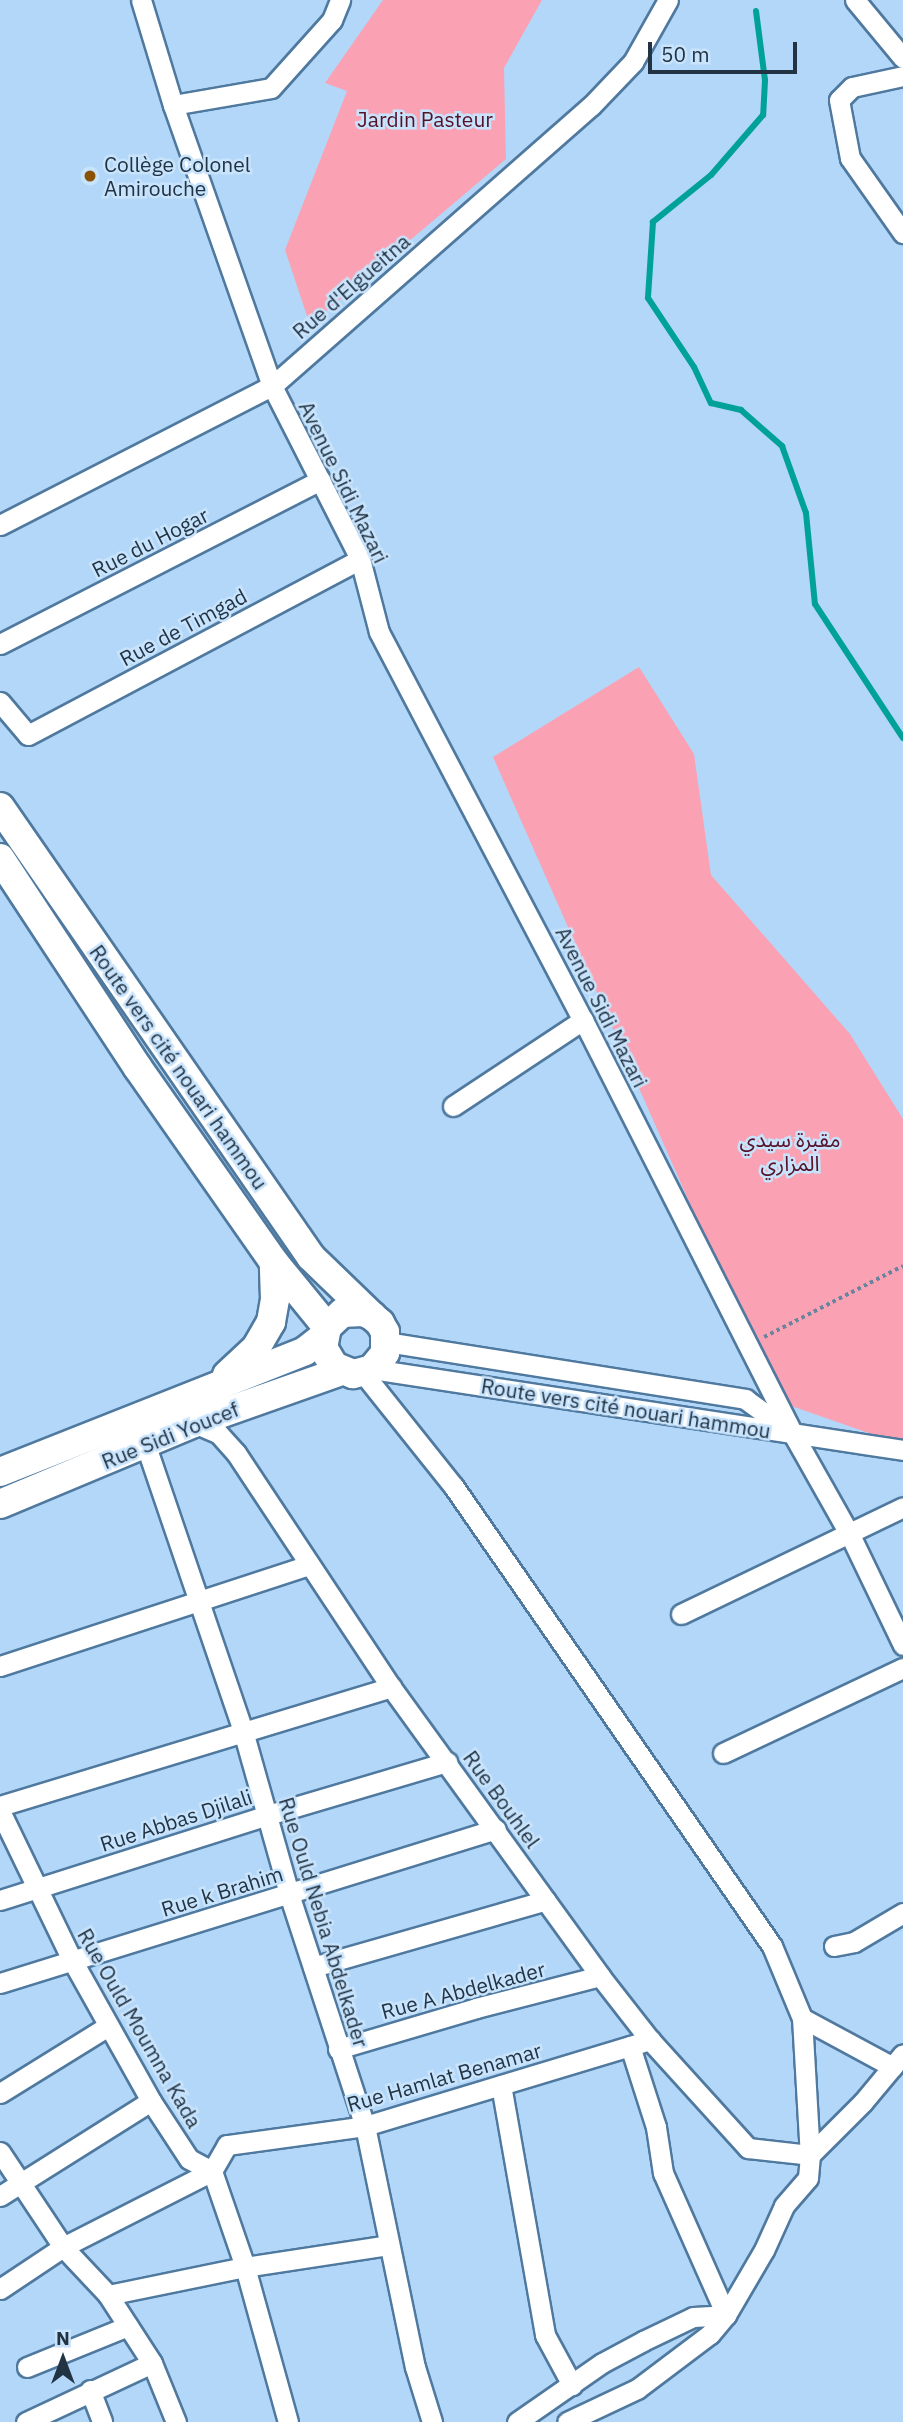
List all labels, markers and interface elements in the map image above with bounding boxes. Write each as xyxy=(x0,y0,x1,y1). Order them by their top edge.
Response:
scale bar xyxy=(651,28,800,72)
text: 50 m xyxy=(661,40,710,68)
park label: Jardin Pasteur xyxy=(357,106,493,132)
place label: Collège Colonel Amirouche xyxy=(104,151,251,201)
marker: Collège Colonel Amirouche xyxy=(82,168,98,184)
street label: Rue d'Elgueitna xyxy=(287,228,415,344)
street label: Avenue Sidi Mazari xyxy=(294,397,394,567)
street label: Rue du Hogar xyxy=(87,502,213,582)
street label: Rue de Timgad xyxy=(115,583,251,671)
street label: Avenue Sidi Mazari xyxy=(551,922,653,1092)
street label: Route vers cité nouari hammou xyxy=(85,940,273,1194)
park label: مقبرة سيدي المزاري xyxy=(740,1126,840,1176)
street label: Route vers cité nouari hammou xyxy=(479,1373,773,1443)
street label: Rue Sidi Youcef xyxy=(98,1396,242,1474)
street label: Rue Bouhlel xyxy=(458,1745,546,1853)
street label: Rue Abbas Djilali xyxy=(97,1784,255,1856)
street label: Rue Ould Nebia Abdelkader xyxy=(274,1794,374,2050)
street label: Rue k Brahim xyxy=(158,1861,286,1921)
street label: Rue Ould Moumna Kada xyxy=(73,1924,207,2132)
street label: Rue A Abdelkader xyxy=(378,1956,548,2024)
street label: Rue Hamlat Benamar xyxy=(344,2037,544,2117)
north arrow xyxy=(28,2324,98,2394)
text: N xyxy=(56,2326,70,2350)

